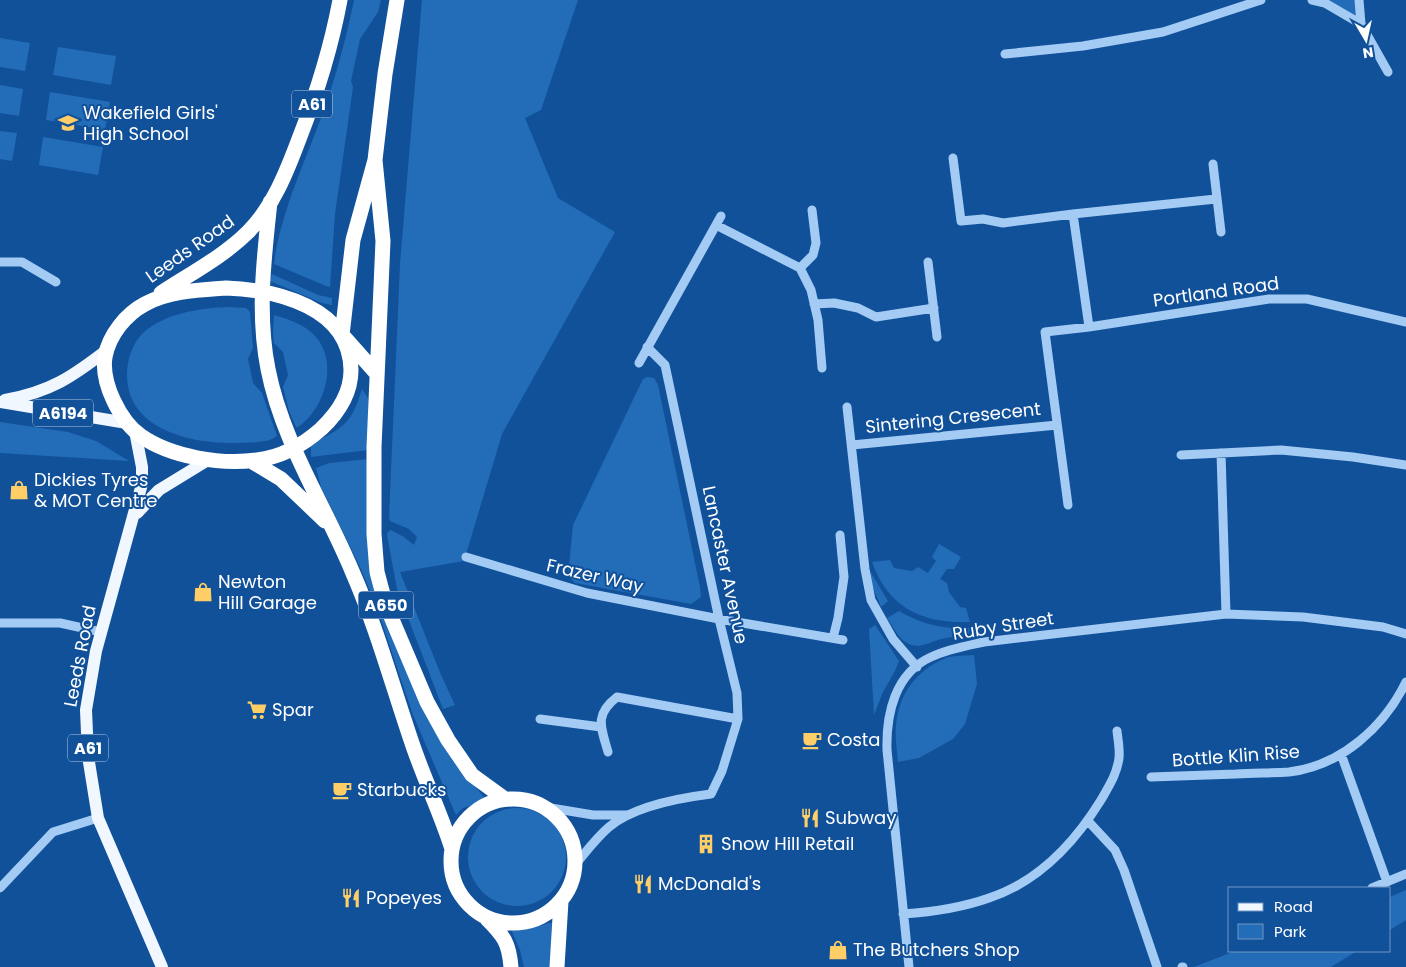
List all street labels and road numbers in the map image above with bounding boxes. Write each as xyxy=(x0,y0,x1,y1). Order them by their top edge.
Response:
road number: A61 xyxy=(292,90,332,118)
street label: Leeds Road xyxy=(140,209,239,288)
street label: Portland Road xyxy=(1151,270,1281,313)
street label: Sintering Cresecent xyxy=(864,396,1042,439)
road number: A6194 xyxy=(33,399,93,426)
street label: Lancaster Avenue xyxy=(697,484,754,646)
street label: Frazer Way xyxy=(544,552,646,599)
road number: A650 xyxy=(358,592,414,618)
street label: Leeds Road xyxy=(57,603,102,709)
street label: Ruby Street xyxy=(950,605,1055,646)
road number: A61 xyxy=(68,734,108,761)
street label: Bottle Klin Rise xyxy=(1171,739,1301,772)

